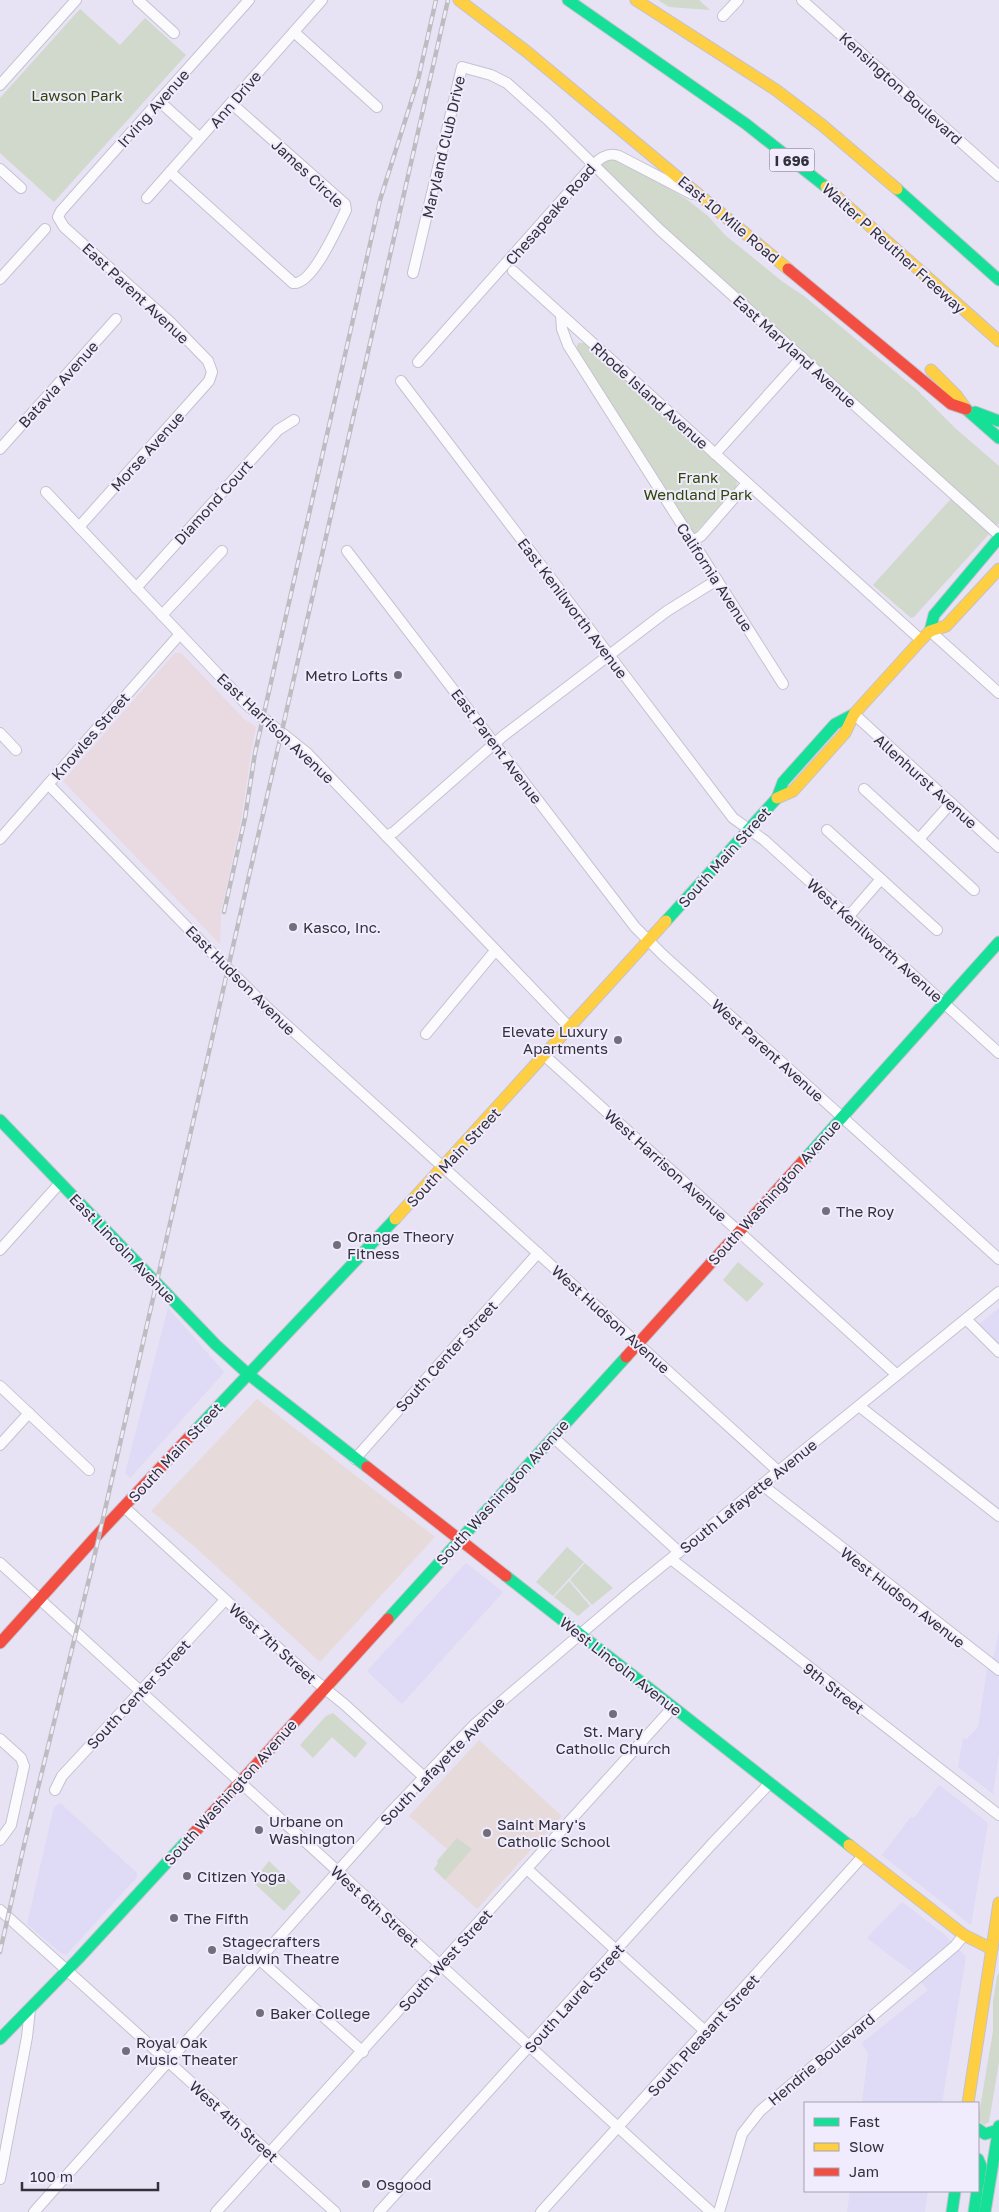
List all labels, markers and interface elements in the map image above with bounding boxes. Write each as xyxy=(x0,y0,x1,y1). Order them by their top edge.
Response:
street label: Kensington Boulevard xyxy=(836,28,966,148)
street label: Irving Avenue xyxy=(113,65,193,151)
street label: Ann Drive xyxy=(205,67,265,131)
street label: Maryland Club Drive xyxy=(418,74,468,220)
park label: Lawson Park xyxy=(31,86,123,104)
street label: James Circle xyxy=(268,135,348,211)
road number: I 696 xyxy=(770,148,814,172)
street label: Chesapeake Road xyxy=(501,160,599,268)
street label: East 10 Mile Road xyxy=(675,172,783,266)
street label: Walter P Reuther Freeway xyxy=(819,179,970,317)
street label: East Parent Avenue xyxy=(79,239,193,347)
street label: East Maryland Avenue xyxy=(730,291,861,411)
street label: Batavia Avenue xyxy=(14,337,102,431)
street label: Rhode Island Avenue xyxy=(588,338,712,452)
street label: Morse Avenue xyxy=(106,407,188,495)
street label: Diamond Court xyxy=(170,456,256,548)
park label: Frank Wendland Park xyxy=(644,468,753,503)
street label: California Avenue xyxy=(673,519,757,635)
street label: East Kenilworth Avenue xyxy=(514,534,632,682)
place label: Metro Lofts xyxy=(305,666,388,684)
street label: East Harrison Avenue xyxy=(214,669,339,787)
marker: Metro Lofts xyxy=(392,669,404,681)
street label: East Parent Avenue xyxy=(448,685,546,807)
street label: Knowles Street xyxy=(47,689,133,783)
street label: Allenhurst Avenue xyxy=(871,730,981,832)
street label: South Main Street xyxy=(674,803,774,911)
street label: West Kenilworth Avenue xyxy=(804,874,947,1006)
place label: Kasco, Inc. xyxy=(303,918,381,936)
street label: East Hudson Avenue xyxy=(182,921,300,1039)
marker: Kasco, Inc. xyxy=(287,921,299,933)
street label: West Parent Avenue xyxy=(708,995,828,1105)
place label: Elevate Luxury Apartments xyxy=(502,1022,609,1057)
marker: Elevate Luxury Apartments xyxy=(612,1034,624,1046)
street label: South Main Street xyxy=(402,1104,504,1210)
street label: West Harrison Avenue xyxy=(601,1105,731,1225)
street label: South Washington Avenue xyxy=(704,1115,844,1268)
street label: East Lincoln Avenue xyxy=(66,1190,180,1307)
place label: The Roy xyxy=(836,1202,895,1220)
marker: The Roy xyxy=(820,1205,832,1217)
place label: Orange Theory Fitness xyxy=(347,1227,455,1262)
marker: Orange Theory Fitness xyxy=(331,1239,343,1251)
street label: West Hudson Avenue xyxy=(548,1261,674,1377)
street label: South Center Street xyxy=(391,1297,501,1415)
street label: South Main Street xyxy=(124,1399,226,1505)
street label: South Washington Avenue xyxy=(432,1415,572,1568)
street label: South Lafayette Avenue xyxy=(676,1435,820,1557)
street label: West Hudson Avenue xyxy=(837,1543,969,1651)
street label: West 7th Street xyxy=(226,1599,320,1687)
street label: West Lincoln Avenue xyxy=(556,1613,686,1719)
street label: South Center Street xyxy=(83,1635,193,1753)
street label: 9th Street xyxy=(800,1659,868,1717)
street label: South Lafayette Avenue xyxy=(376,1693,508,1829)
marker: St. Mary Catholic Church xyxy=(607,1708,619,1720)
street label: South Washington Avenue xyxy=(160,1715,300,1868)
place label: St. Mary Catholic Church xyxy=(555,1722,671,1757)
place label: Urbane on Washington xyxy=(269,1812,355,1847)
place label: Saint Mary's Catholic School xyxy=(497,1815,610,1850)
marker: Urbane on Washington xyxy=(253,1824,265,1836)
marker: Saint Mary's Catholic School xyxy=(481,1827,493,1839)
street label: West 6th Street xyxy=(327,1862,423,1950)
place label: Citizen Yoga xyxy=(197,1867,286,1885)
marker: Citizen Yoga xyxy=(181,1870,193,1882)
street label: South West Street xyxy=(394,1905,496,2015)
place label: The Fifth xyxy=(184,1909,249,1927)
marker: The Fifth xyxy=(168,1912,180,1924)
place label: Stagecrafters Baldwin Theatre xyxy=(222,1932,340,1967)
street label: South Laurel Street xyxy=(520,1940,628,2056)
marker: Stagecrafters Baldwin Theatre xyxy=(206,1944,218,1956)
street label: South Pleasant Street xyxy=(643,1970,763,2100)
place label: Baker College xyxy=(270,2004,371,2022)
marker: Baker College xyxy=(254,2007,266,2019)
street label: Hendrie Boulevard xyxy=(764,2009,878,2109)
place label: Royal Oak Music Theater xyxy=(136,2033,238,2068)
marker: Royal Oak Music Theater xyxy=(120,2045,132,2057)
street label: West 4th Street xyxy=(186,2077,282,2165)
legend xyxy=(804,2102,979,2192)
text: Fast xyxy=(849,2112,880,2130)
text: Slow xyxy=(849,2137,884,2155)
scale bar xyxy=(22,2160,159,2192)
text: Jam xyxy=(849,2162,879,2180)
text: 100 m xyxy=(30,2167,73,2185)
place label: Osgood xyxy=(376,2175,432,2193)
marker: Osgood xyxy=(360,2178,372,2190)

